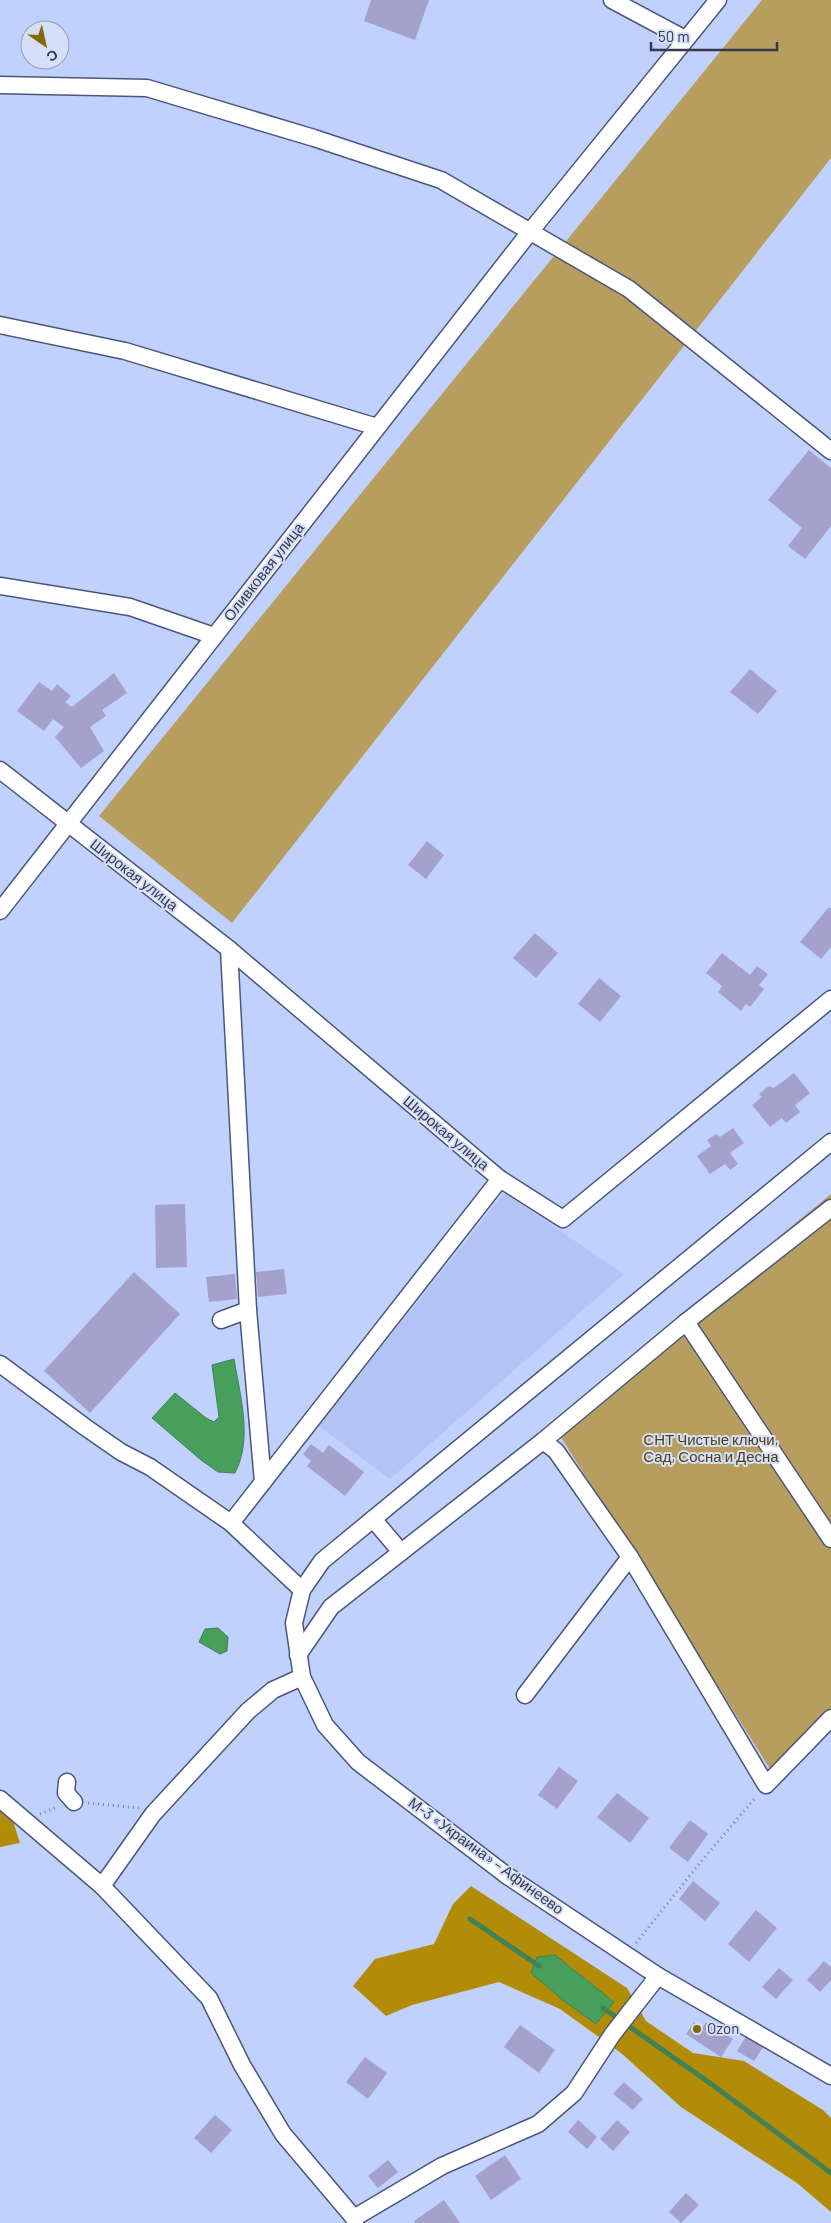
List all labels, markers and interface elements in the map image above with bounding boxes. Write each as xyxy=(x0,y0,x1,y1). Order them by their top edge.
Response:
north arrow xyxy=(20,20,70,70)
scale bar xyxy=(651,20,777,52)
text: 50 m xyxy=(658,27,690,45)
text: С xyxy=(44,46,61,66)
street label: Оливковая улица xyxy=(219,518,308,624)
street label: Широкая улица xyxy=(87,834,183,914)
street label: Широкая улица xyxy=(400,1091,494,1174)
park label: СНТ Чистые ключи, Сад, Сосна и Десна xyxy=(643,1430,779,1465)
street label: М-3 «Украина» – Афинеево xyxy=(406,1793,568,1917)
place label: Ozon xyxy=(707,2019,739,2037)
marker: Ozon xyxy=(691,2023,703,2035)

